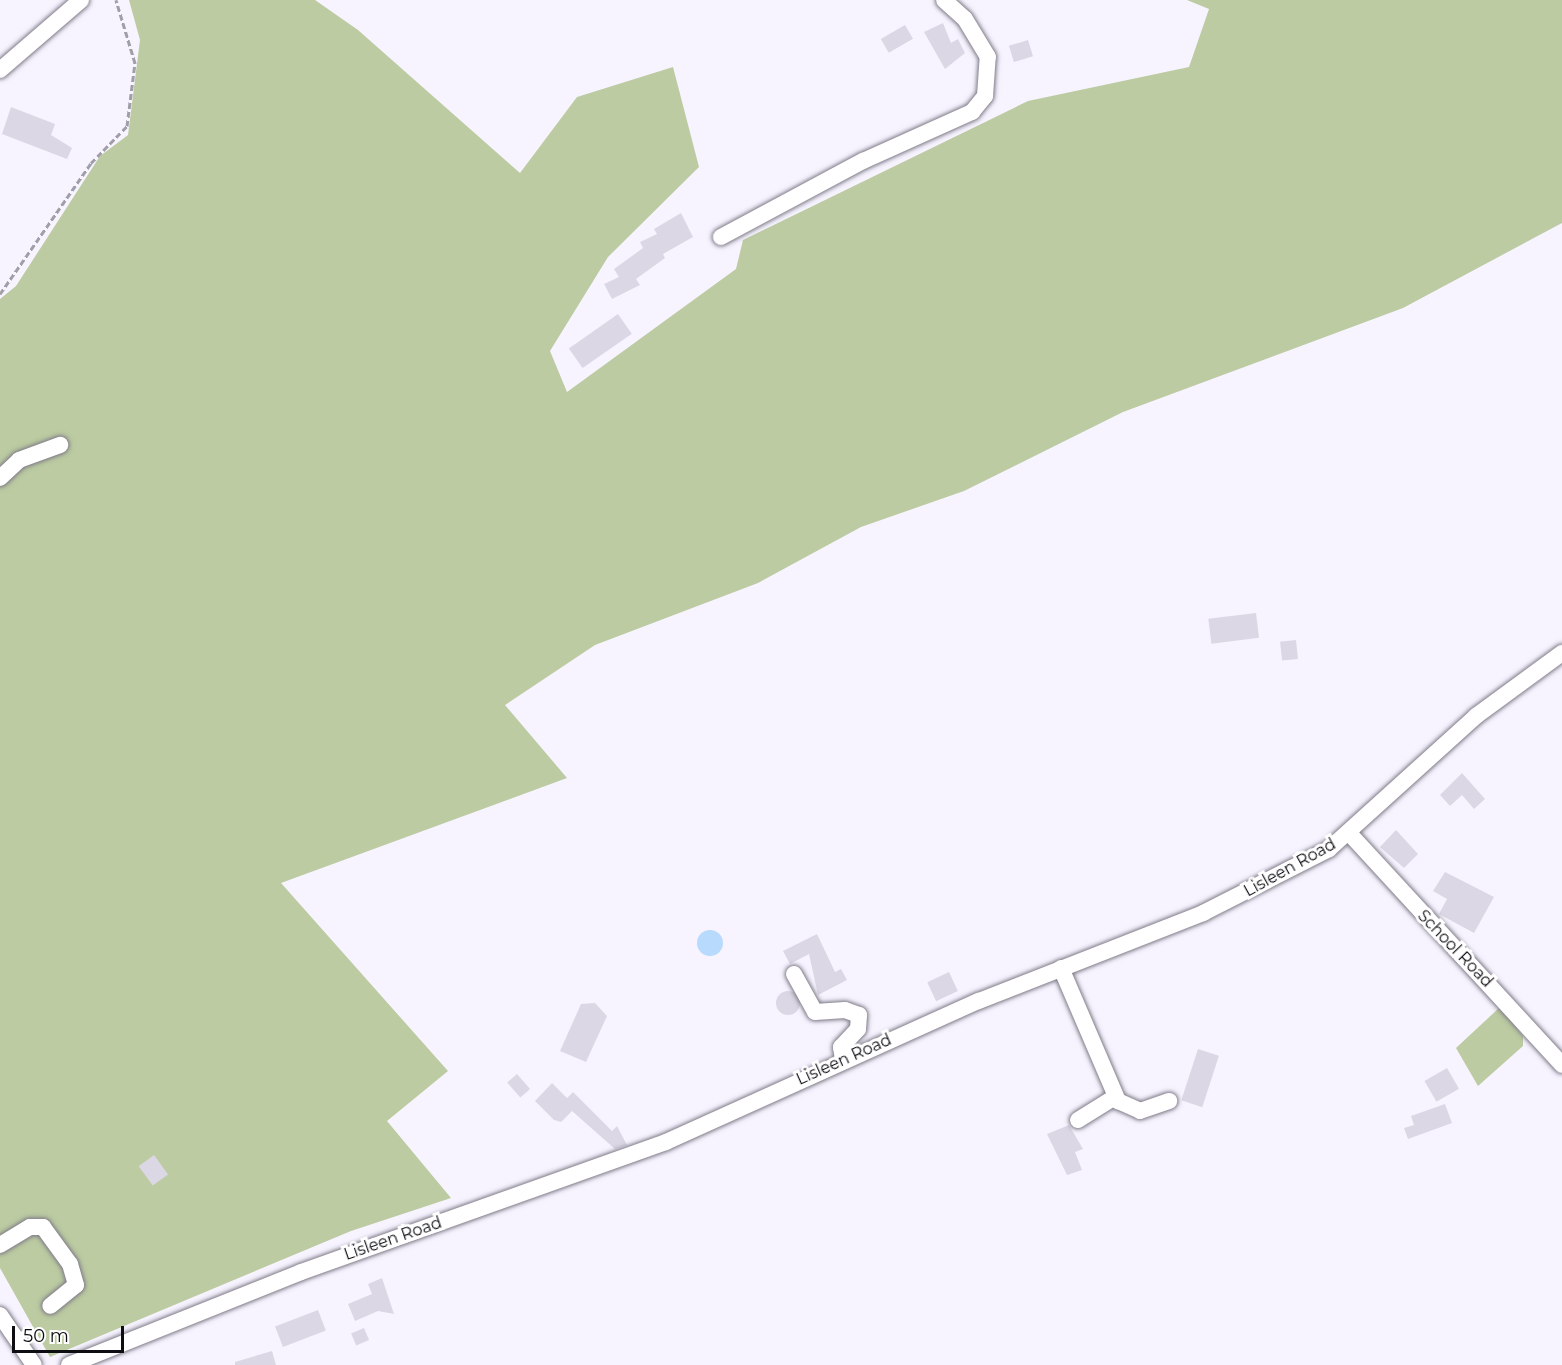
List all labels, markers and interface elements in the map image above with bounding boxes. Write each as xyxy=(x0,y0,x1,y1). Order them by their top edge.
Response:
street label: Lisleen Road xyxy=(1241,835,1339,901)
street label: School Road xyxy=(1413,906,1497,992)
street label: Lisleen Road xyxy=(794,1030,894,1090)
street label: Lisleen Road xyxy=(342,1213,444,1265)
scale bar xyxy=(15,1314,128,1352)
text: 50 m xyxy=(23,1325,69,1347)

